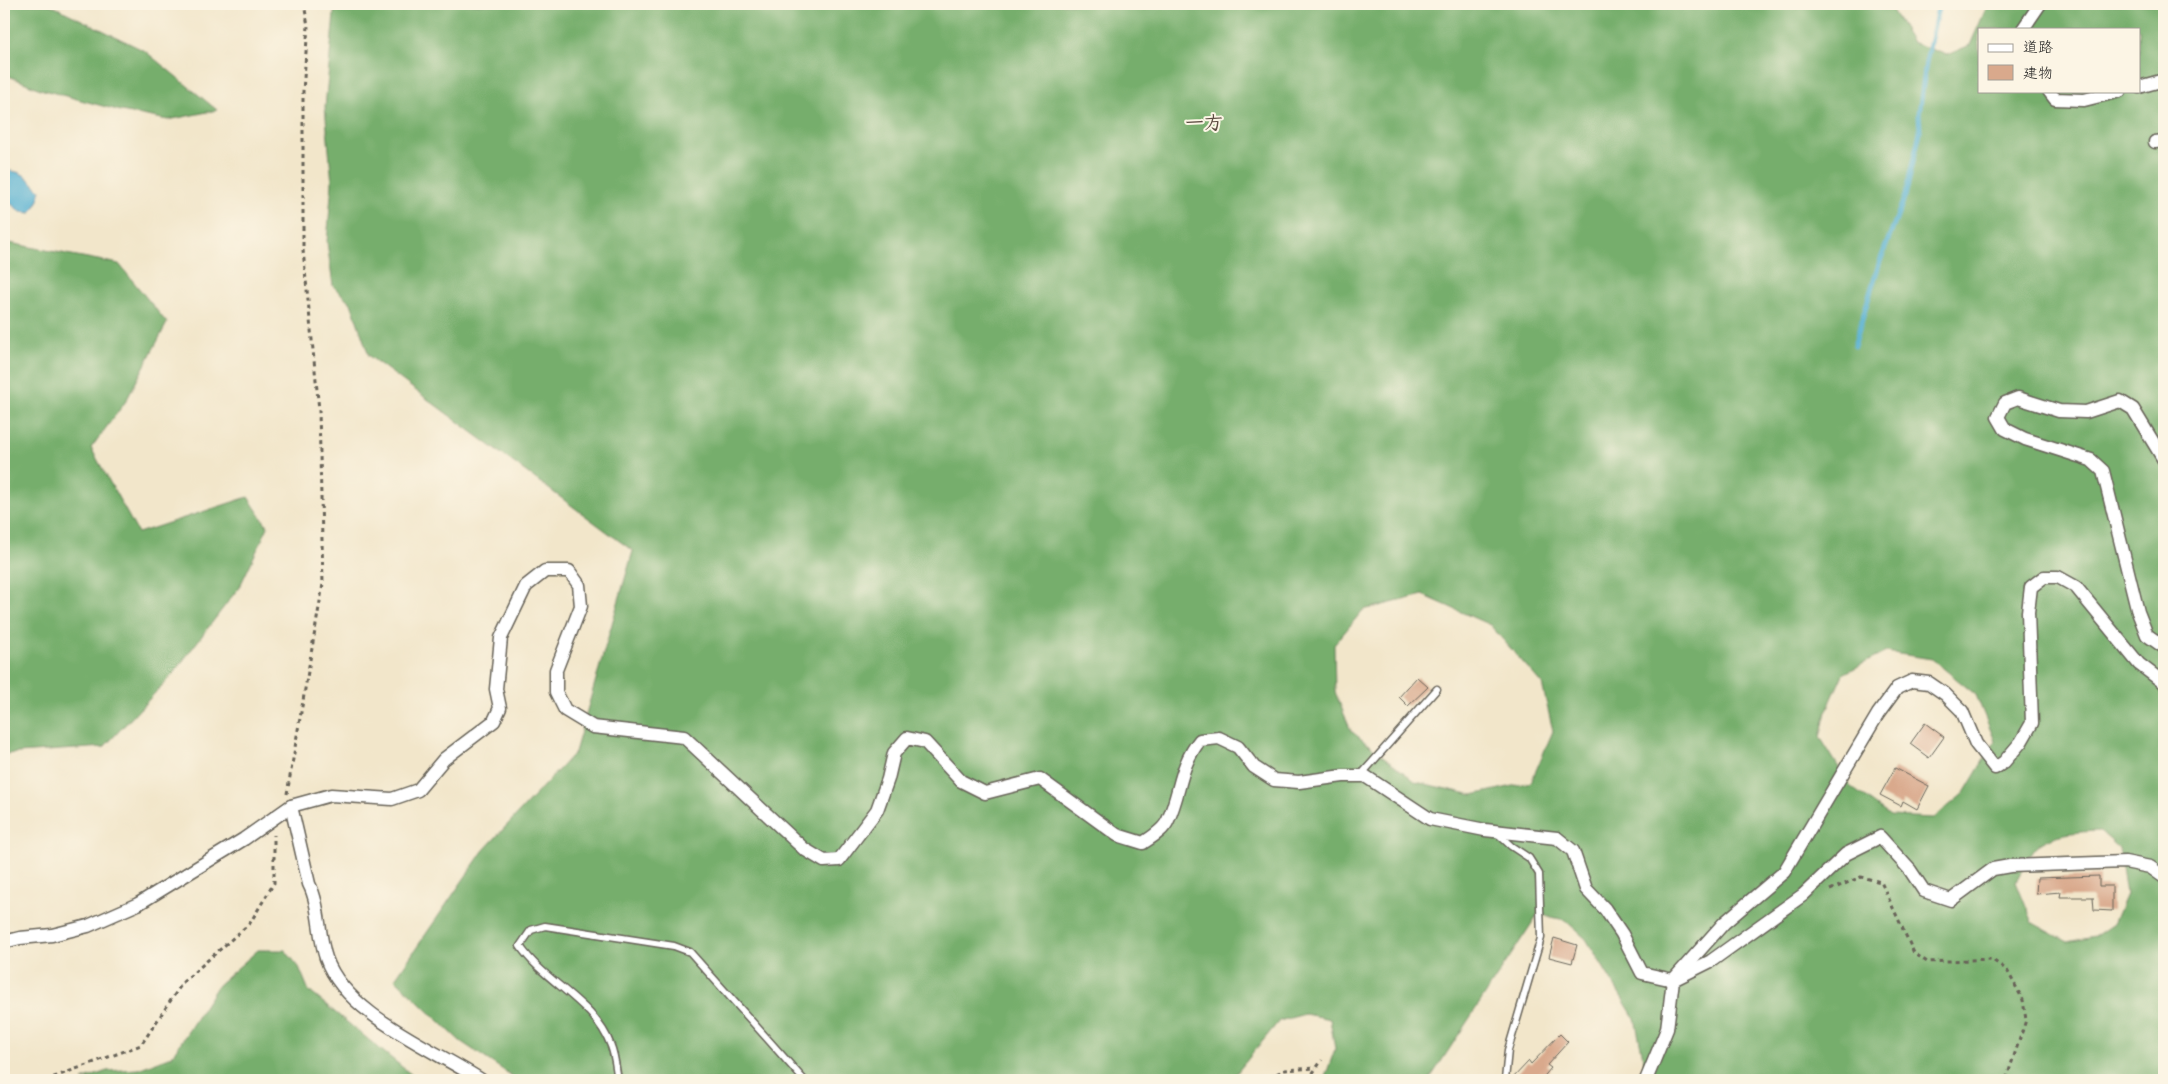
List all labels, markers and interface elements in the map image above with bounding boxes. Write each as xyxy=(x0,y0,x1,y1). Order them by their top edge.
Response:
legend xyxy=(1978,28,2140,92)
text: 道路 xyxy=(2023,40,2053,58)
text: 建物 xyxy=(2023,66,2053,84)
district label: 一方 xyxy=(1185,113,1223,137)

